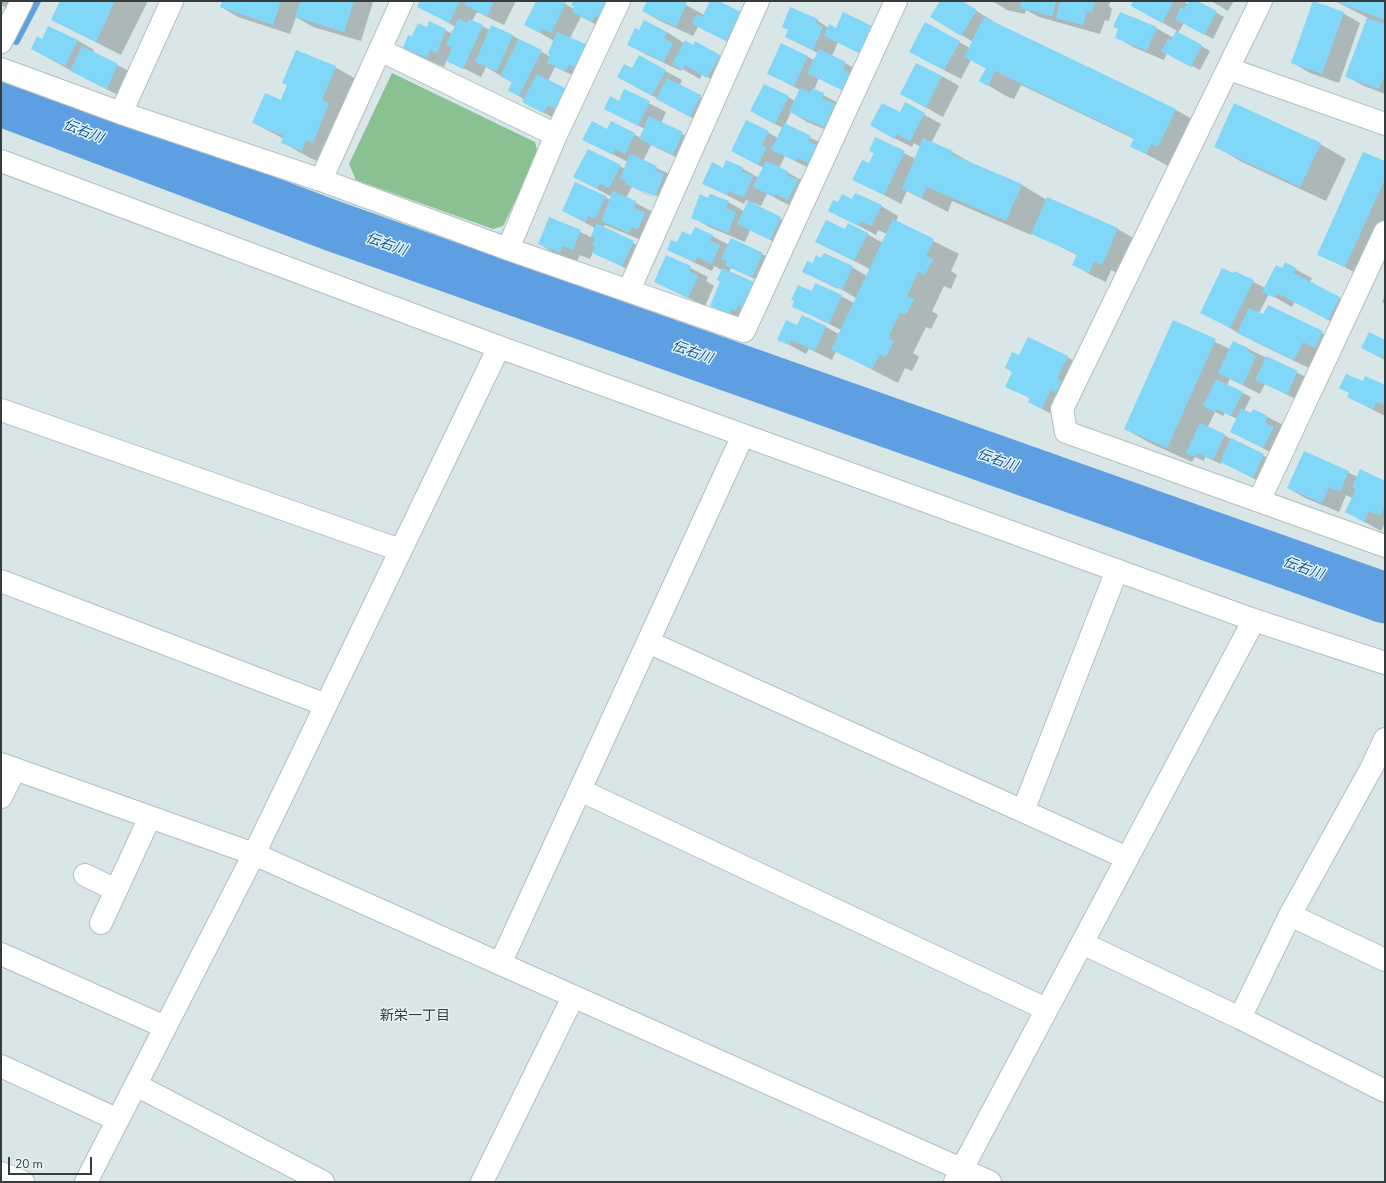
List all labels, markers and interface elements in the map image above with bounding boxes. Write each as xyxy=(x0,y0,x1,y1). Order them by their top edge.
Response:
water label: 伝右川 xyxy=(60,117,106,147)
water label: 伝右川 xyxy=(363,230,409,260)
water label: 伝右川 xyxy=(669,338,715,368)
water label: 伝右川 xyxy=(974,446,1020,476)
water label: 伝右川 xyxy=(1280,554,1326,584)
district label: 新栄一丁目 xyxy=(380,1009,450,1025)
scale bar xyxy=(10,1149,94,1175)
text: 20 m xyxy=(15,1156,43,1172)

